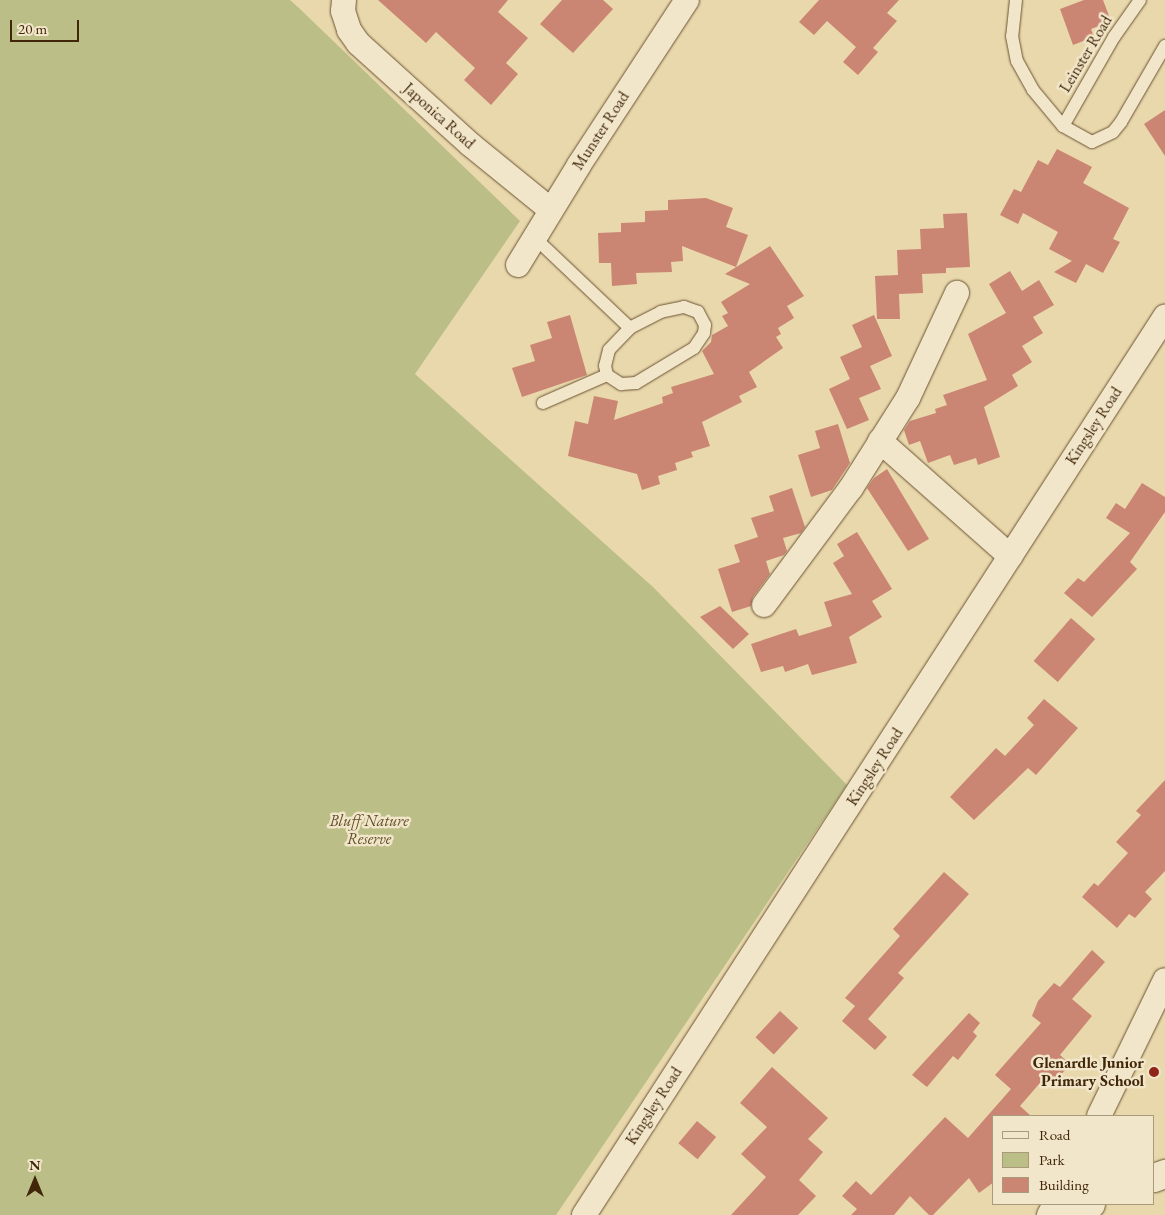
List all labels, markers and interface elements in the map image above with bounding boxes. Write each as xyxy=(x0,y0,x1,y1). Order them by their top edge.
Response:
scale bar xyxy=(12,10,81,42)
street label: Leinster Road xyxy=(1056,12,1116,96)
text: 20 m xyxy=(18,19,47,38)
street label: Japonica Road xyxy=(399,79,479,153)
street label: Munster Road xyxy=(569,88,633,174)
street label: Kingsley Road xyxy=(1062,383,1126,469)
street label: Kingsley Road xyxy=(843,724,907,810)
park label: Bluff Nature Reserve xyxy=(329,811,409,849)
place label: Glenardle Junior Primary School xyxy=(1033,1053,1144,1091)
street label: Kingsley Road xyxy=(622,1063,686,1149)
marker: Glenardle Junior Primary School xyxy=(1148,1066,1160,1078)
legend xyxy=(992,1115,1155,1205)
text: Road xyxy=(1039,1125,1070,1144)
text: Park xyxy=(1039,1150,1065,1169)
north arrow xyxy=(10,1155,60,1205)
text: N xyxy=(29,1156,41,1174)
text: Building xyxy=(1039,1175,1089,1194)

